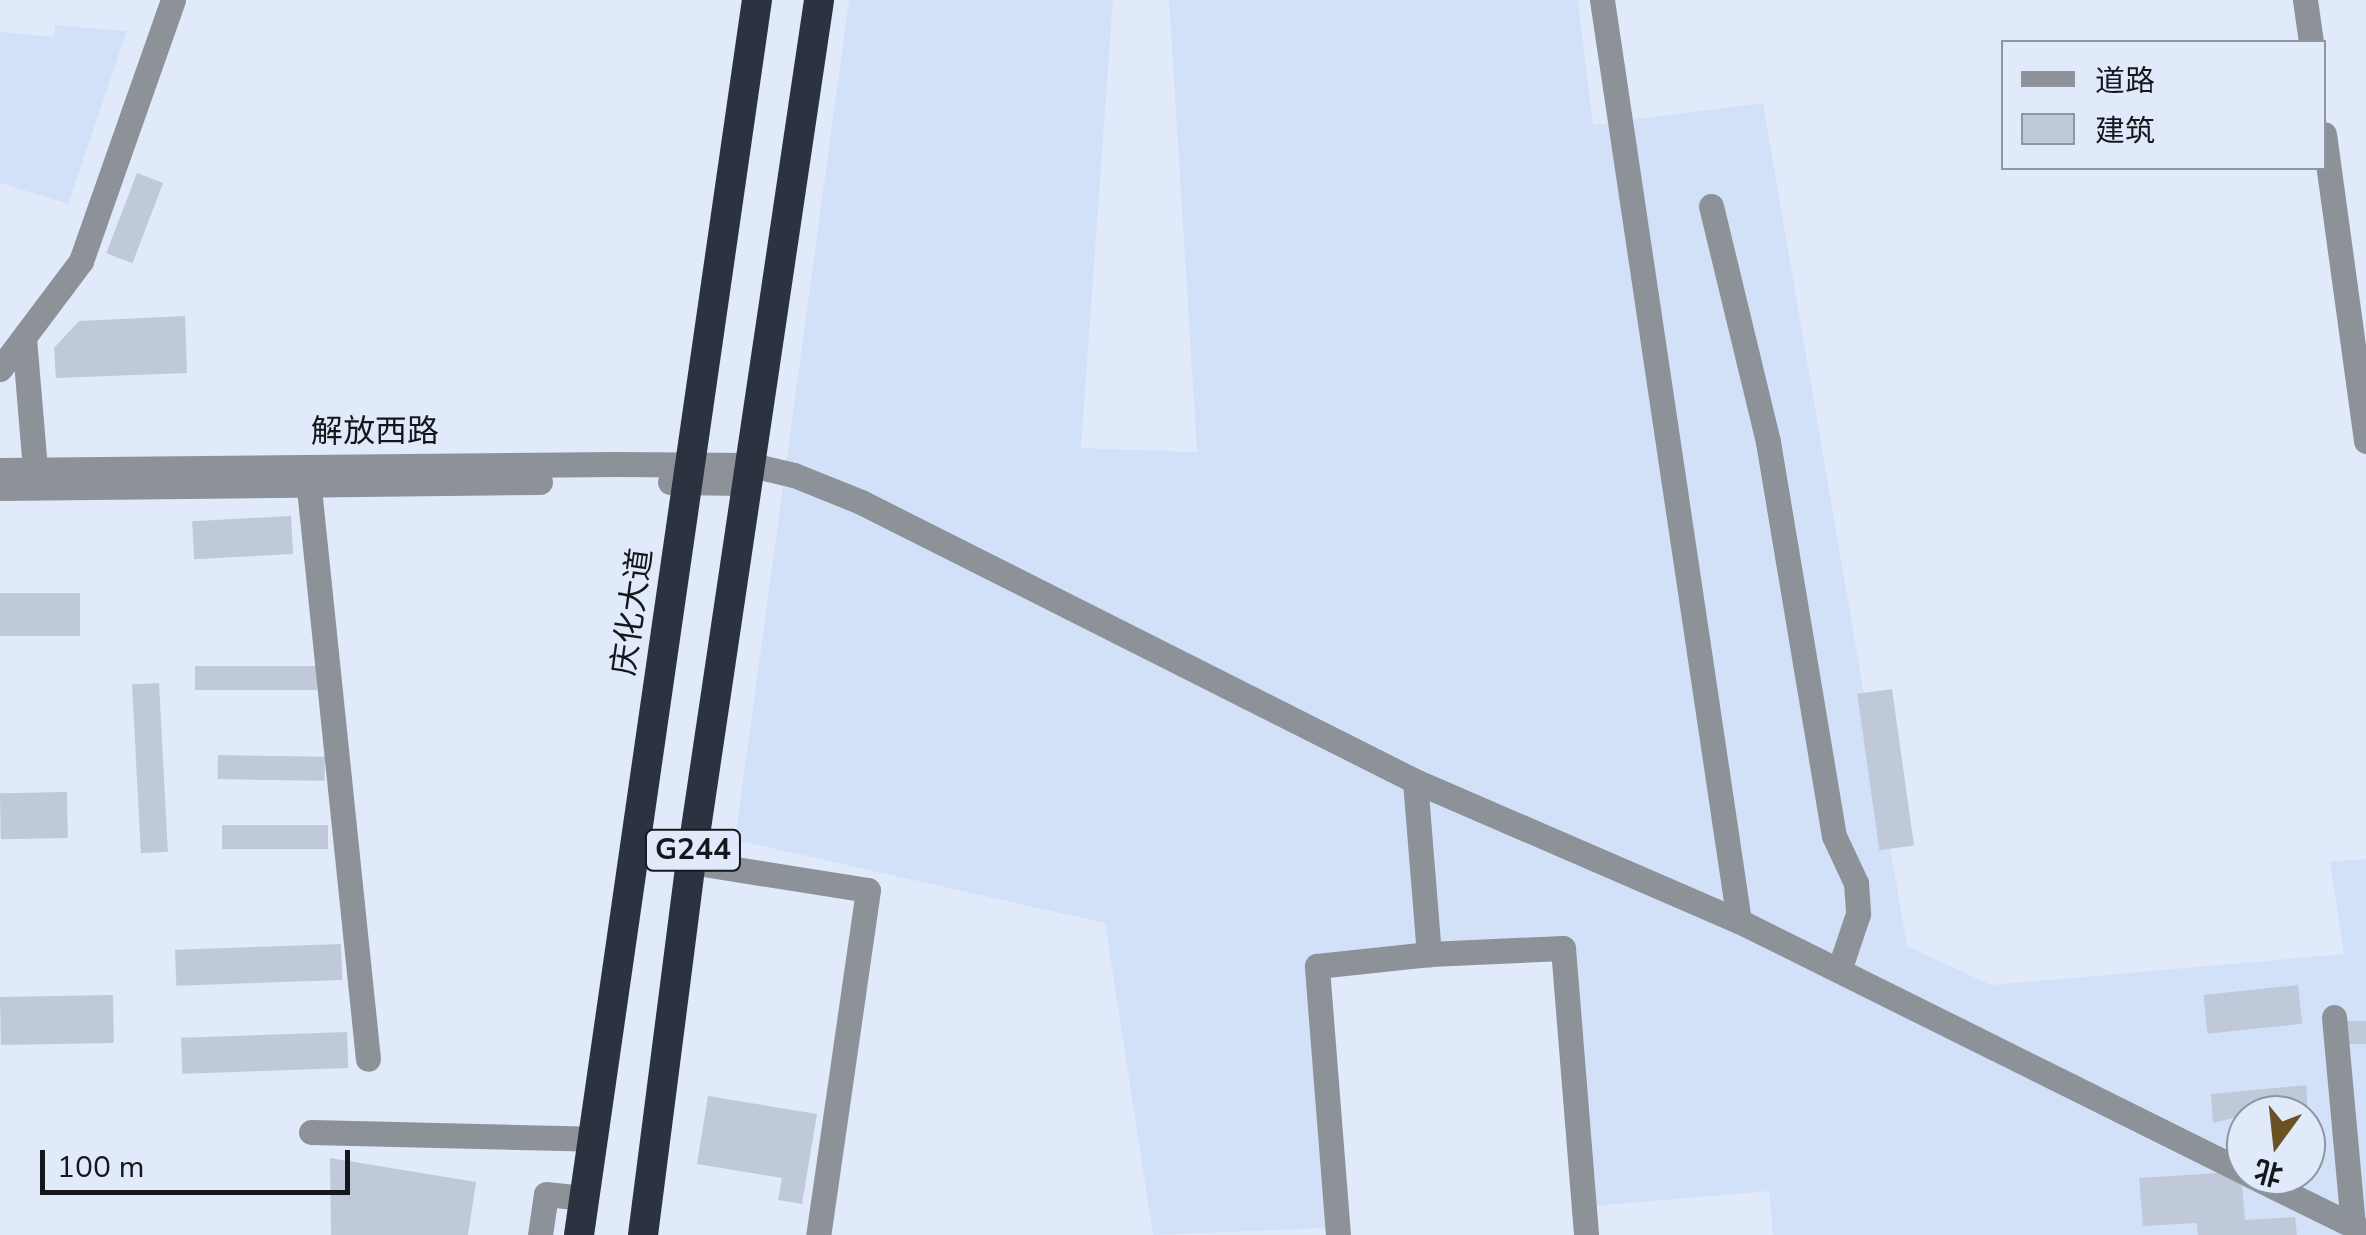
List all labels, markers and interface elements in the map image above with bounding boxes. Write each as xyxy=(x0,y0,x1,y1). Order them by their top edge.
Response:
legend xyxy=(2001,40,2326,170)
text: 道路 xyxy=(2095,61,2155,102)
text: 建筑 xyxy=(2095,111,2155,152)
street label: 解放西路 xyxy=(311,413,439,451)
street label: 庆化大道 xyxy=(605,546,661,678)
road number: G244 xyxy=(643,825,743,875)
north arrow xyxy=(2226,1095,2326,1195)
scale bar xyxy=(45,1130,355,1192)
text: 100 m xyxy=(57,1147,144,1188)
text: 北 xyxy=(2250,1150,2287,1194)

